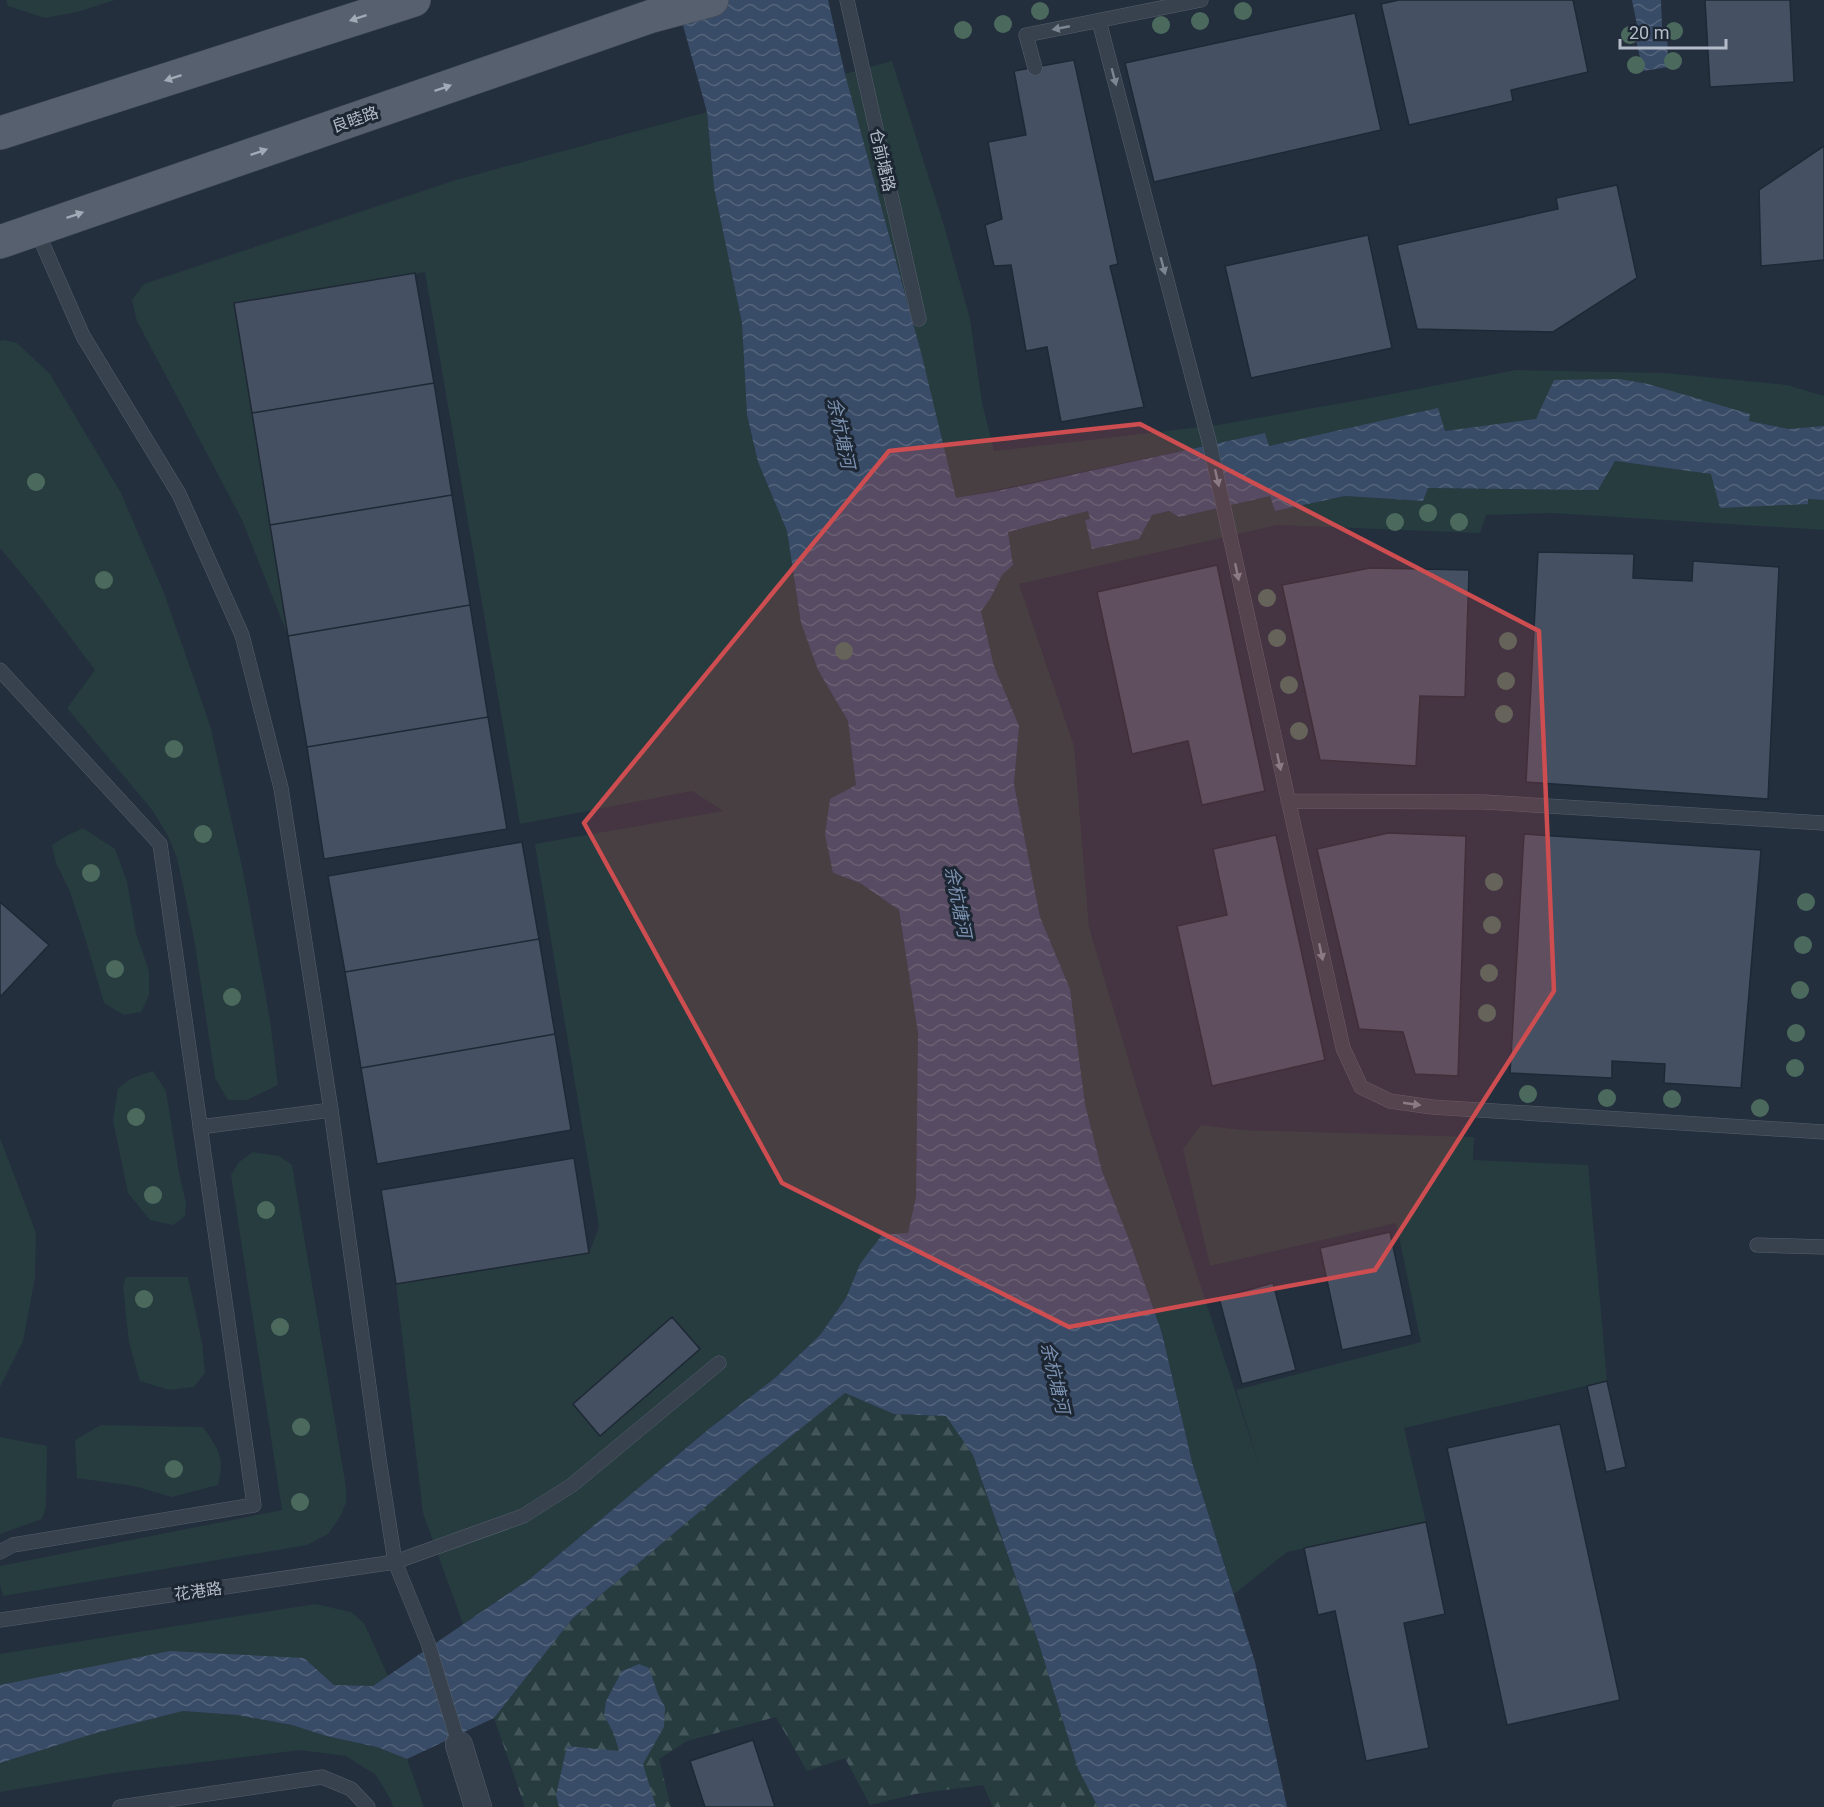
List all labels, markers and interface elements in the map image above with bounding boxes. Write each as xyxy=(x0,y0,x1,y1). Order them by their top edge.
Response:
scale bar xyxy=(1620,12,1726,50)
one-way arrow xyxy=(349,14,367,23)
text: 20 m xyxy=(1629,22,1669,43)
one-way arrow xyxy=(1052,24,1071,33)
one-way arrow xyxy=(1110,68,1119,86)
one-way arrow xyxy=(164,73,182,83)
one-way arrow xyxy=(434,83,452,92)
street label: 良睦路 xyxy=(329,103,381,136)
street label: 仓前塘路 xyxy=(866,127,899,193)
one-way arrow xyxy=(250,146,268,156)
one-way arrow xyxy=(66,210,84,220)
one-way arrow xyxy=(1159,257,1169,275)
water label: 余杭塘河 xyxy=(824,395,860,473)
one-way arrow xyxy=(1213,468,1222,487)
one-way arrow xyxy=(1233,562,1243,581)
one-way arrow xyxy=(1275,753,1285,771)
water label: 余杭塘河 xyxy=(941,865,976,942)
one-way arrow xyxy=(1317,943,1327,962)
one-way arrow xyxy=(1402,1099,1421,1108)
water label: 余杭塘河 xyxy=(1037,1340,1074,1418)
street label: 花港路 xyxy=(173,1579,223,1604)

